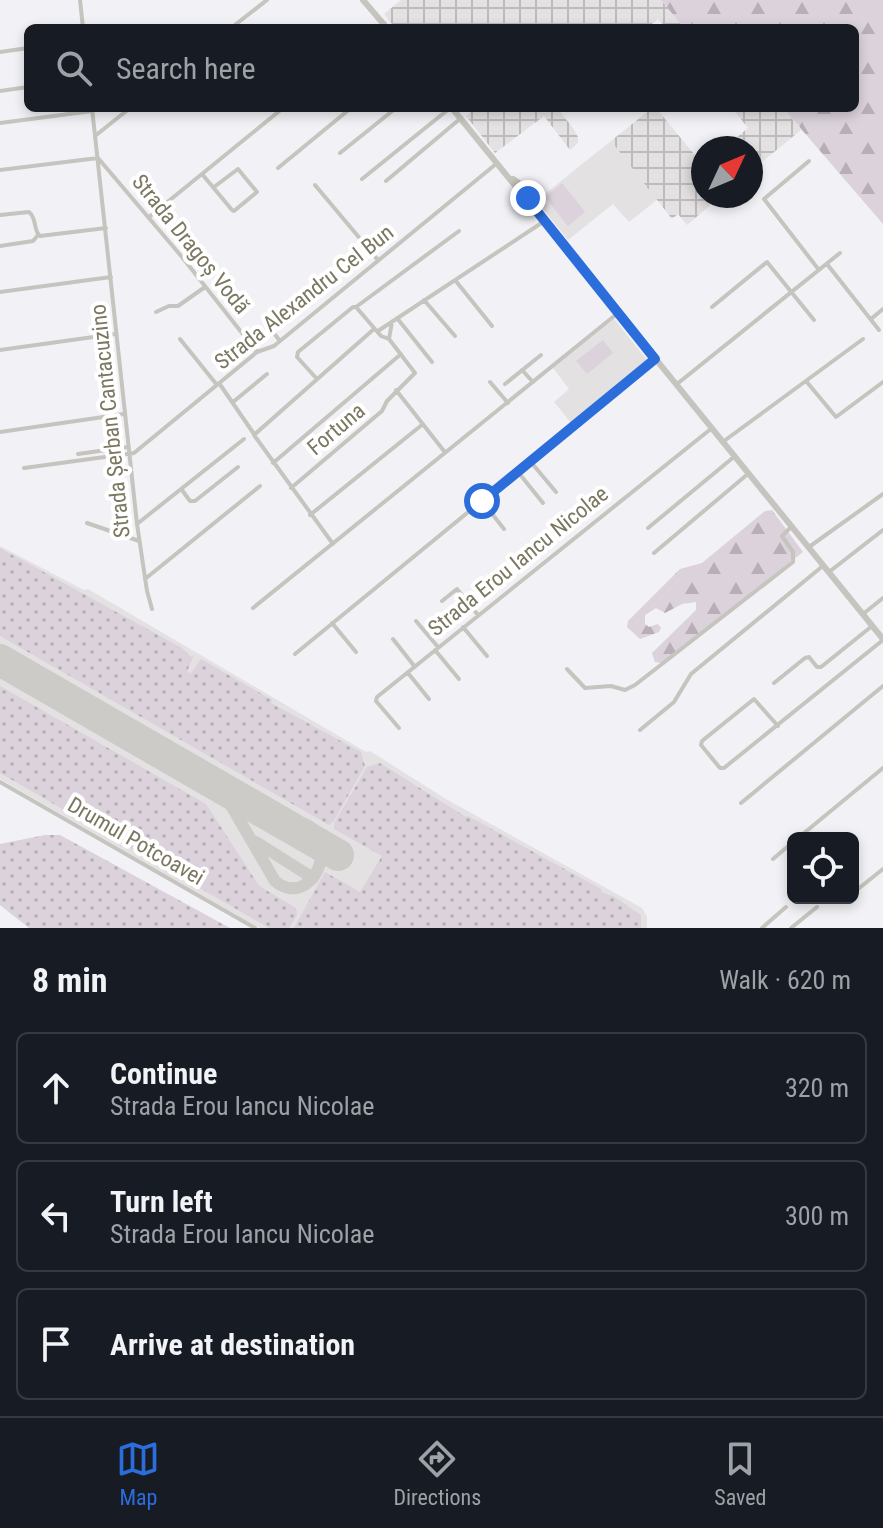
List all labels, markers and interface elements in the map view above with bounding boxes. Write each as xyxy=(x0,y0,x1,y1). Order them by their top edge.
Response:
search box xyxy=(24,24,859,112)
icon: search xyxy=(52,46,96,90)
text: Search here xyxy=(116,51,256,86)
north arrow xyxy=(691,136,763,208)
street label: Strada Dragoș Vodă xyxy=(126,169,255,319)
route end xyxy=(510,180,546,216)
street label: Strada Alexandru Cel Bun xyxy=(210,220,398,374)
street label: Strada Șerban Cantacuzino xyxy=(85,303,136,539)
street label: Fortuna xyxy=(302,398,370,460)
street label: Strada Erou Iancu Nicolae xyxy=(423,481,613,641)
route start xyxy=(464,483,500,519)
street label: Drumul Potcoavei xyxy=(63,792,209,890)
map controls xyxy=(787,832,859,904)
button: locate xyxy=(787,832,859,904)
text: 8 min xyxy=(32,960,108,1000)
text: Walk · 620 m xyxy=(719,965,851,995)
text: Continue xyxy=(110,1056,217,1091)
icon: ahead xyxy=(34,1066,78,1110)
text: 320 m xyxy=(785,1073,849,1103)
text: Strada Erou Iancu Nicolae xyxy=(110,1091,374,1121)
text: Turn left xyxy=(110,1184,213,1219)
icon: left xyxy=(34,1194,78,1238)
text: 300 m xyxy=(785,1201,849,1231)
text: Strada Erou Iancu Nicolae xyxy=(110,1219,374,1249)
icon: arrive xyxy=(34,1322,78,1366)
text: Arrive at destination xyxy=(110,1327,355,1362)
tab: Map xyxy=(116,1437,160,1510)
tab: Directions xyxy=(393,1437,481,1510)
tab: Saved xyxy=(714,1437,767,1510)

